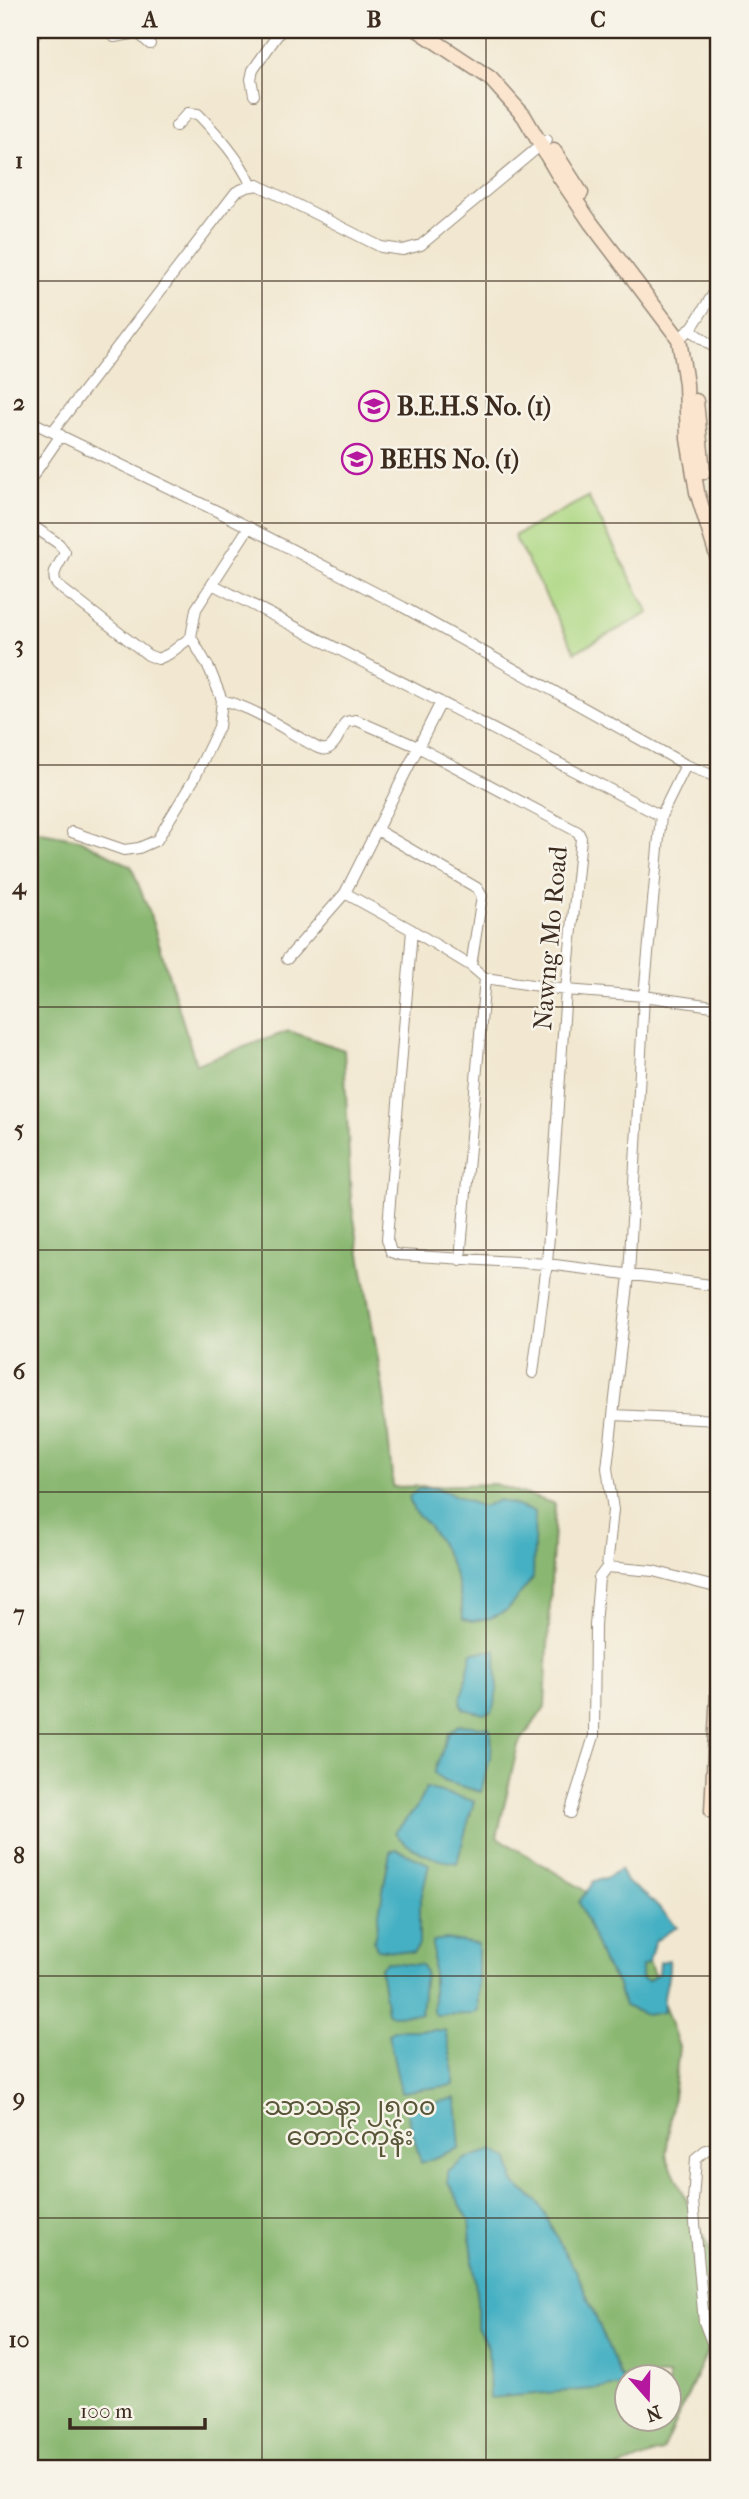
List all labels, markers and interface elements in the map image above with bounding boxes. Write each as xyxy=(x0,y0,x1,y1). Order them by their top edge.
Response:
text: A xyxy=(141,6,159,33)
text: B xyxy=(367,6,382,33)
text: C xyxy=(590,6,606,33)
text: 1 xyxy=(15,147,23,174)
text: 2 xyxy=(13,389,25,416)
school or university icon: B.E.H.S No. (1) xyxy=(357,389,391,423)
place label: B.E.H.S No. (1) xyxy=(397,391,551,422)
school or university icon: BEHS No. (1) xyxy=(340,442,374,476)
place label: BEHS No. (1) xyxy=(380,444,519,475)
text: 3 xyxy=(14,631,24,658)
street label: Nawng Mo Road xyxy=(527,844,574,1031)
text: 4 xyxy=(11,873,27,900)
text: 5 xyxy=(14,1115,24,1142)
text: 6 xyxy=(13,1358,26,1385)
text: 7 xyxy=(12,1600,25,1627)
text: 8 xyxy=(13,1842,25,1869)
text: 9 xyxy=(12,2084,25,2111)
park label: သာသနာ ၂၅၀၀ တောင်ကုန်း xyxy=(264,2091,436,2157)
text: 10 xyxy=(9,2326,29,2353)
north arrow xyxy=(612,2362,682,2432)
scale bar xyxy=(70,2387,205,2431)
text: 100 m xyxy=(80,2399,133,2423)
text: N xyxy=(642,2400,664,2426)

